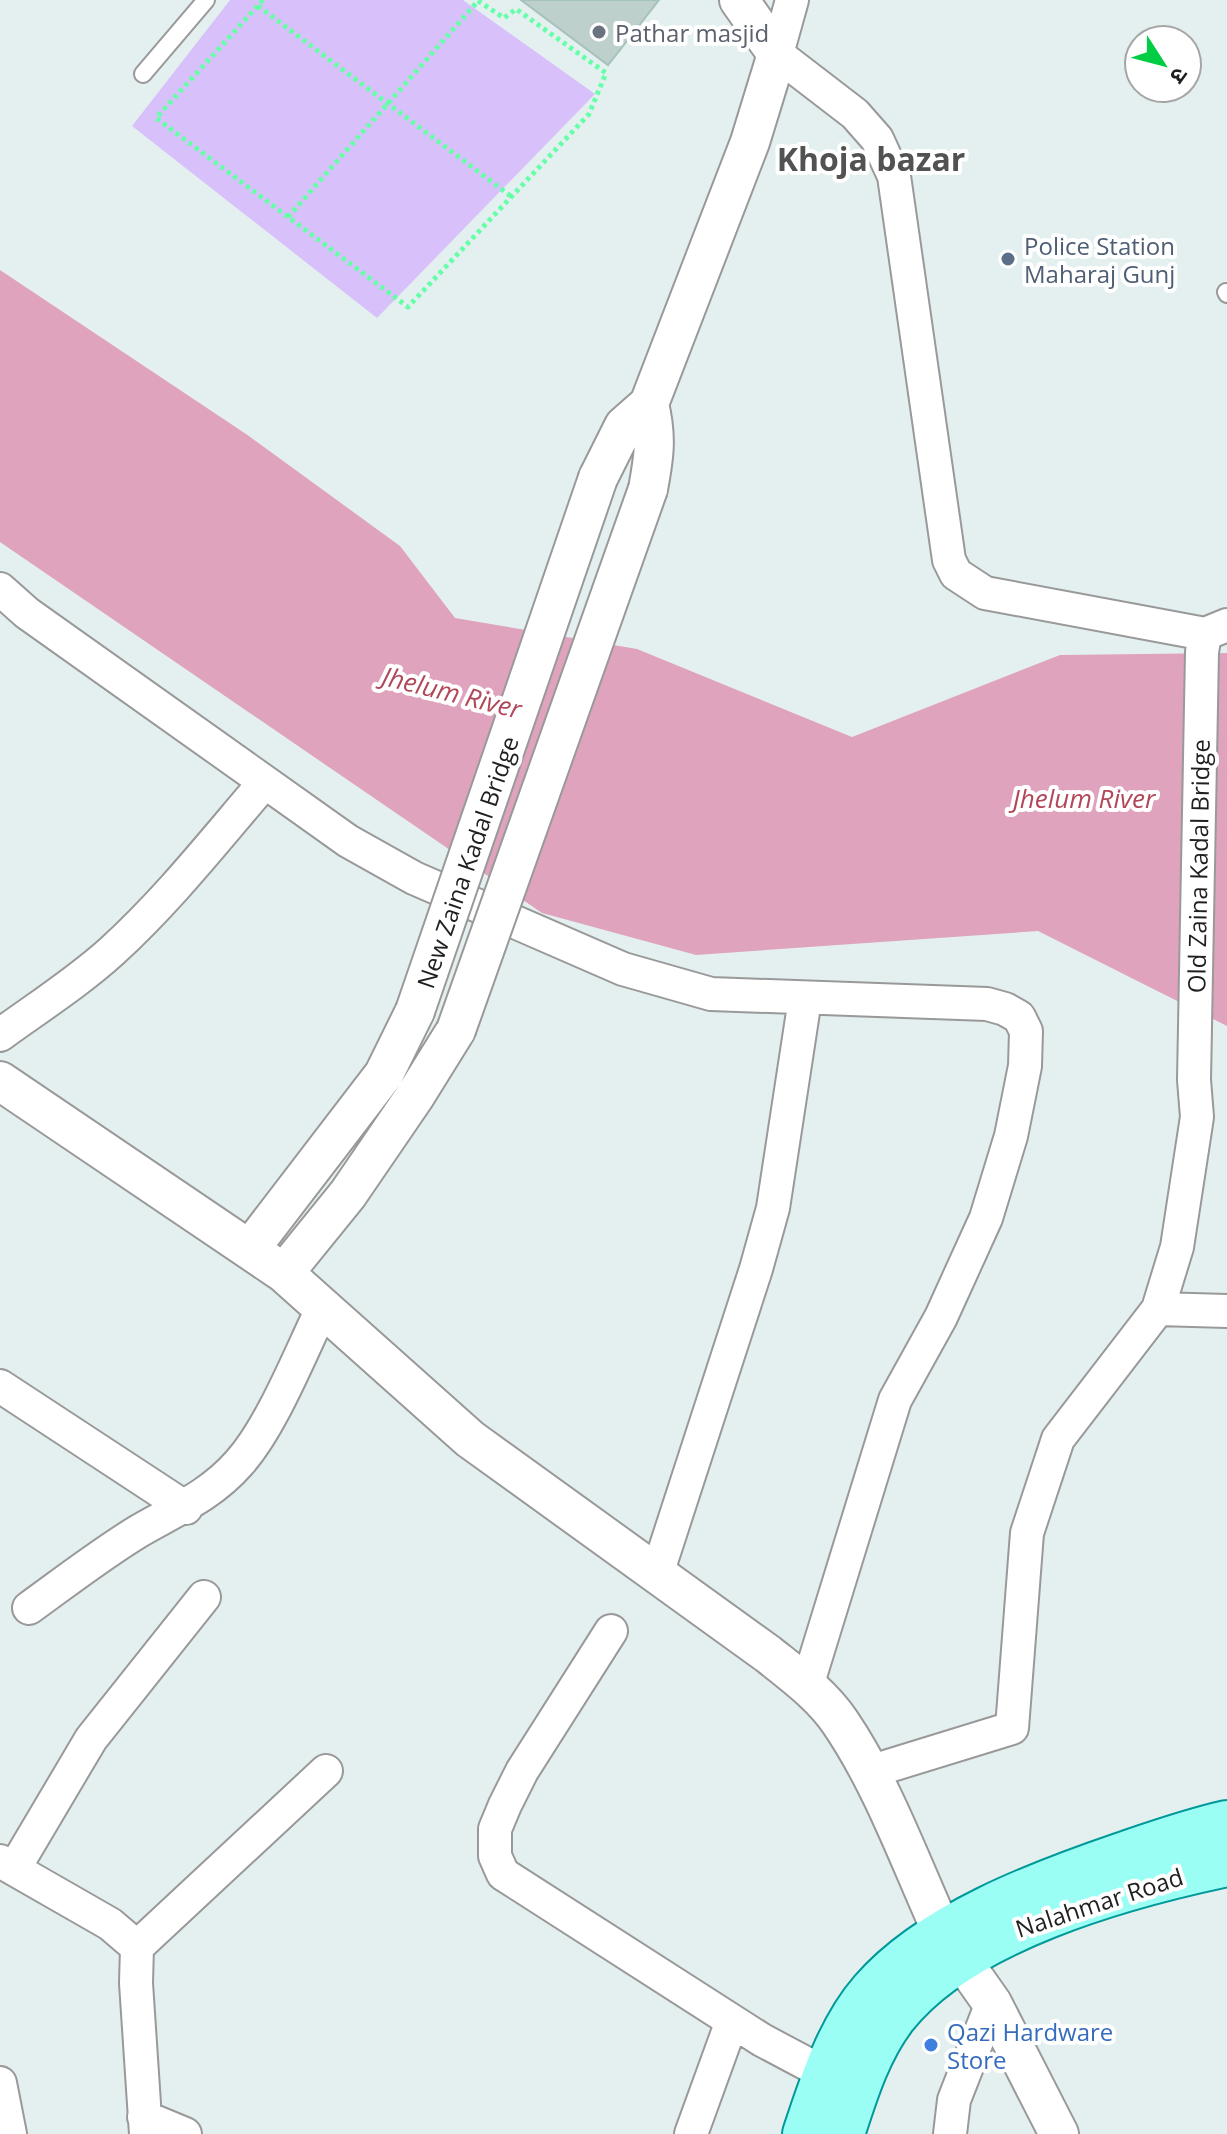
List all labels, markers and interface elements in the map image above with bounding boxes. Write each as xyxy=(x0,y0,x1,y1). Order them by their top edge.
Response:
place label: Pathar masjid xyxy=(615,16,769,49)
marker: Pathar masjid xyxy=(590,23,608,41)
north arrow xyxy=(1123,24,1203,104)
text: उ xyxy=(1163,62,1196,91)
district label: Khoja bazar xyxy=(777,137,965,180)
place label: Police Station Maharaj Gunj xyxy=(1024,229,1175,290)
marker: Police Station Maharaj Gunj xyxy=(999,250,1017,268)
water label: Jhelum River xyxy=(374,656,527,727)
street label: New Zaina Kadal Bridge xyxy=(408,731,526,993)
street label: Old Zaina Kadal Bridge xyxy=(1179,739,1217,993)
water label: Jhelum River xyxy=(1008,780,1157,816)
street label: Nalahmar Road xyxy=(1011,1859,1187,1945)
place label: Qazi Hardware Store xyxy=(947,2015,1113,2076)
marker: Qazi Hardware Store xyxy=(922,2036,940,2054)

